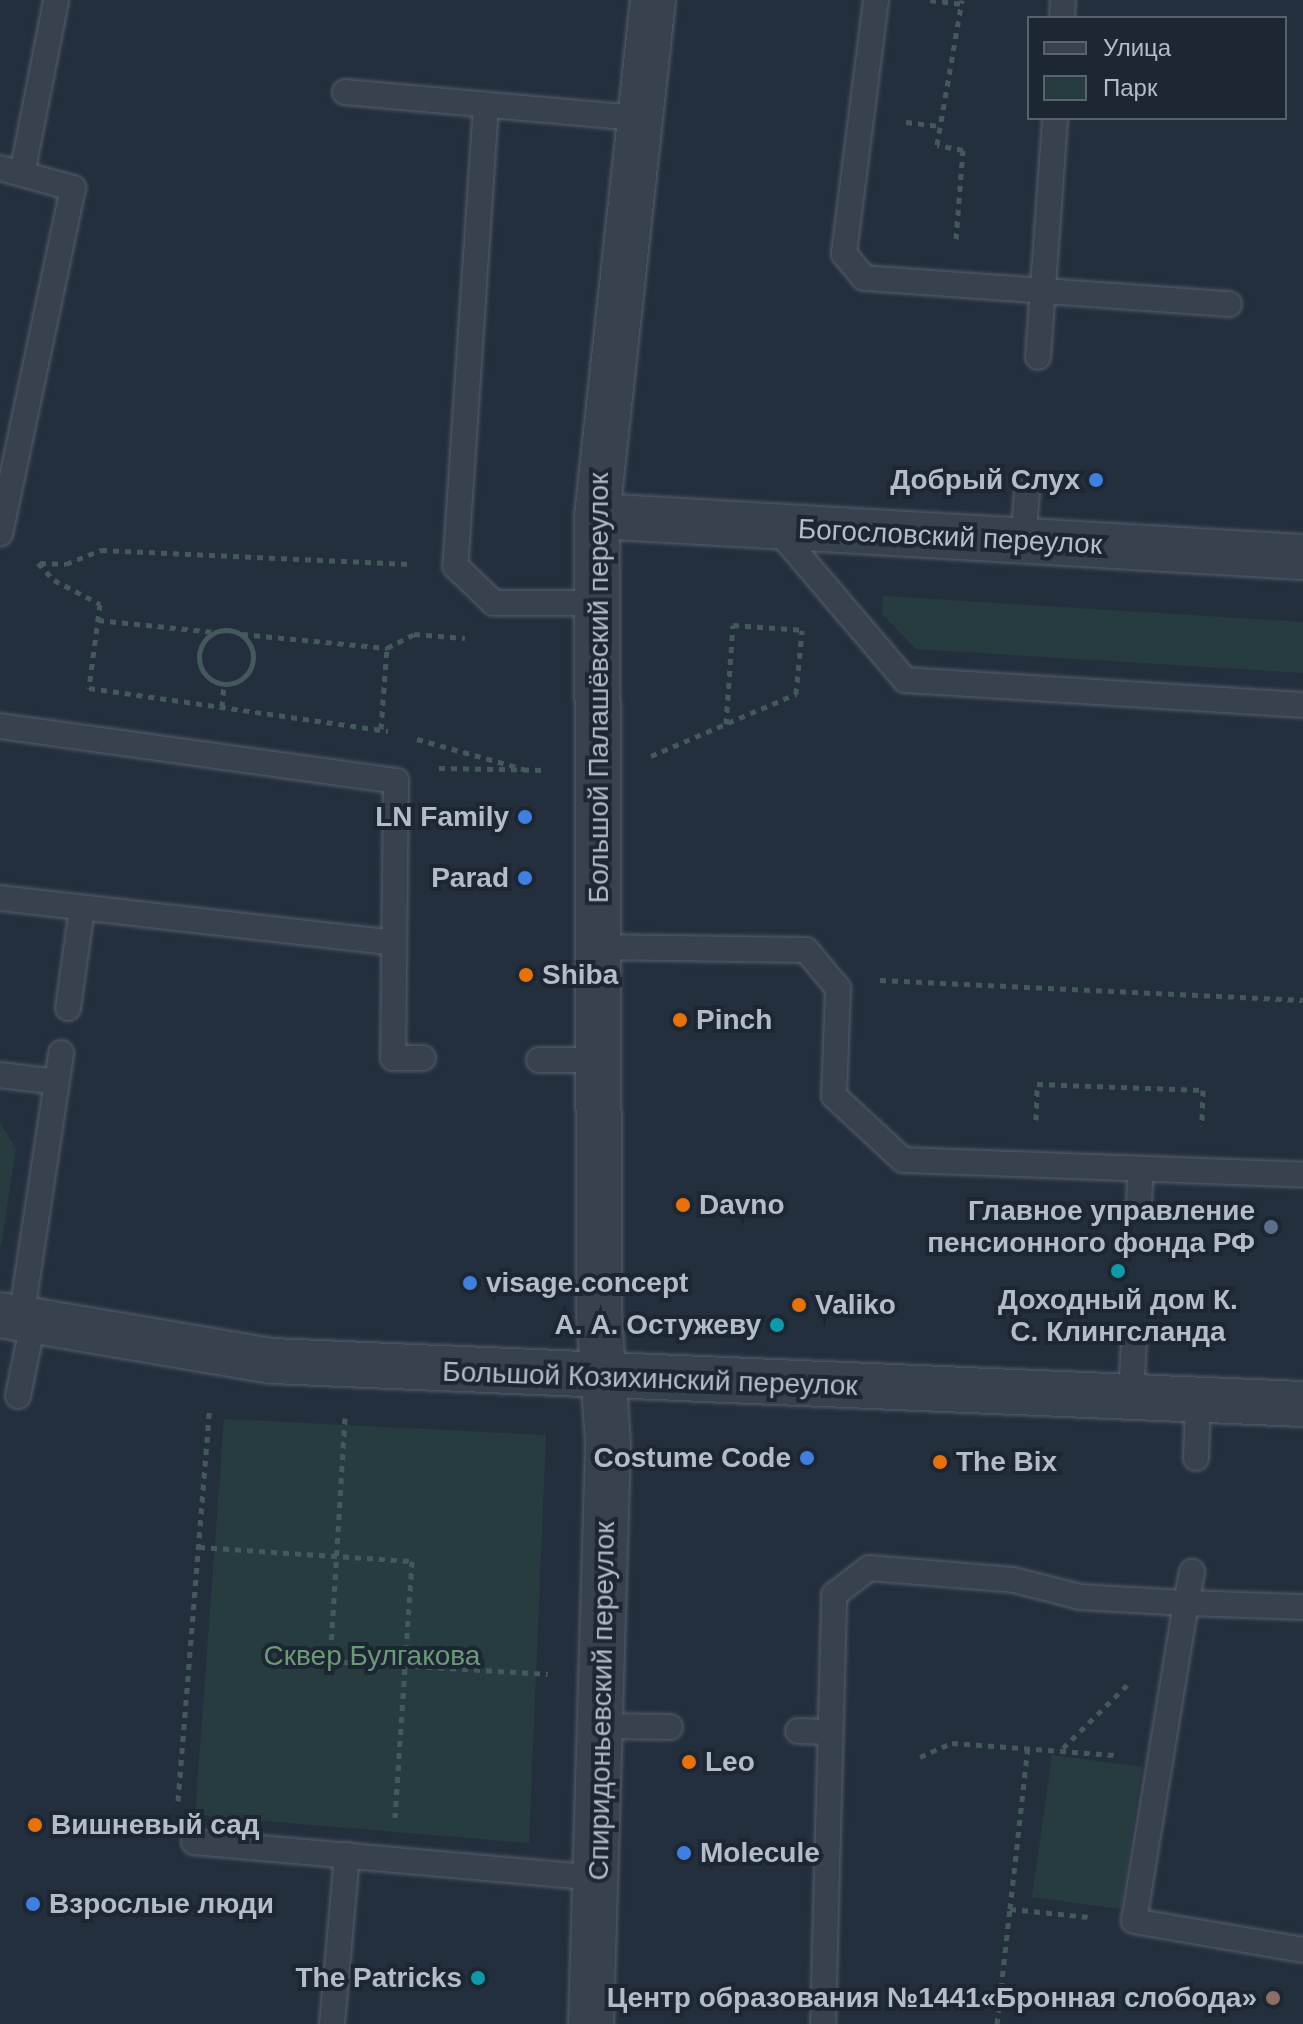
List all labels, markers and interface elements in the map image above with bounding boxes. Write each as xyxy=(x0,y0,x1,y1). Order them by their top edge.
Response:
legend xyxy=(1027,16,1287,120)
text: Улица xyxy=(1103,34,1171,61)
text: Парк xyxy=(1103,74,1157,101)
place label: Добрый Слух xyxy=(890,463,1080,497)
marker: Добрый Слух xyxy=(1087,471,1105,489)
street label: Большой Палашёвский переулок xyxy=(582,473,616,903)
street label: Богословский переулок xyxy=(797,512,1103,562)
place label: LN Family xyxy=(375,800,509,834)
marker: LN Family xyxy=(516,808,534,826)
place label: Parad xyxy=(431,861,509,895)
marker: Parad xyxy=(516,869,534,887)
place label: Shiba xyxy=(542,958,618,992)
marker: Shiba xyxy=(517,966,535,984)
place label: Pinch xyxy=(696,1003,772,1037)
marker: Pinch xyxy=(671,1011,689,1029)
place label: Davno xyxy=(699,1188,785,1222)
place label: Главное управление пенсионного фонда РФ xyxy=(927,1194,1255,1260)
marker: Davno xyxy=(674,1196,692,1214)
marker: Главное управление пенсионного фонда РФ xyxy=(1262,1218,1280,1236)
marker: Доходный дом К. С. Клингсланда xyxy=(1109,1262,1127,1280)
place label: visage.concept xyxy=(486,1266,688,1300)
marker: visage.concept xyxy=(461,1274,479,1292)
place label: Доходный дом К. С. Клингсланда xyxy=(998,1283,1238,1349)
place label: Valiko xyxy=(815,1288,896,1322)
marker: Valiko xyxy=(790,1296,808,1314)
place label: А. А. Остужеву xyxy=(555,1308,761,1342)
marker: А. А. Остужеву xyxy=(768,1316,786,1334)
street label: Большой Козихинский переулок xyxy=(442,1355,858,1403)
place label: Costume Code xyxy=(593,1441,791,1475)
place label: The Bix xyxy=(956,1445,1057,1479)
marker: Costume Code xyxy=(798,1449,816,1467)
marker: The Bix xyxy=(931,1453,949,1471)
street label: Спиридоньевский переулок xyxy=(582,1521,622,1881)
park label: Сквер Булгакова xyxy=(264,1639,480,1673)
place label: Leo xyxy=(705,1745,755,1779)
marker: Leo xyxy=(680,1753,698,1771)
place label: Вишневый сад xyxy=(51,1808,260,1842)
marker: Вишневый сад xyxy=(26,1816,44,1834)
place label: Molecule xyxy=(700,1836,820,1870)
marker: Molecule xyxy=(675,1844,693,1862)
place label: Взрослые люди xyxy=(49,1887,274,1921)
marker: Взрослые люди xyxy=(24,1895,42,1913)
place label: The Patricks xyxy=(295,1961,462,1995)
marker: The Patricks xyxy=(469,1969,487,1987)
place label: Центр образования №1441«Бронная слобода» xyxy=(607,1981,1257,2015)
marker: Центр образования №1441«Бронная слобода» xyxy=(1264,1989,1282,2007)

